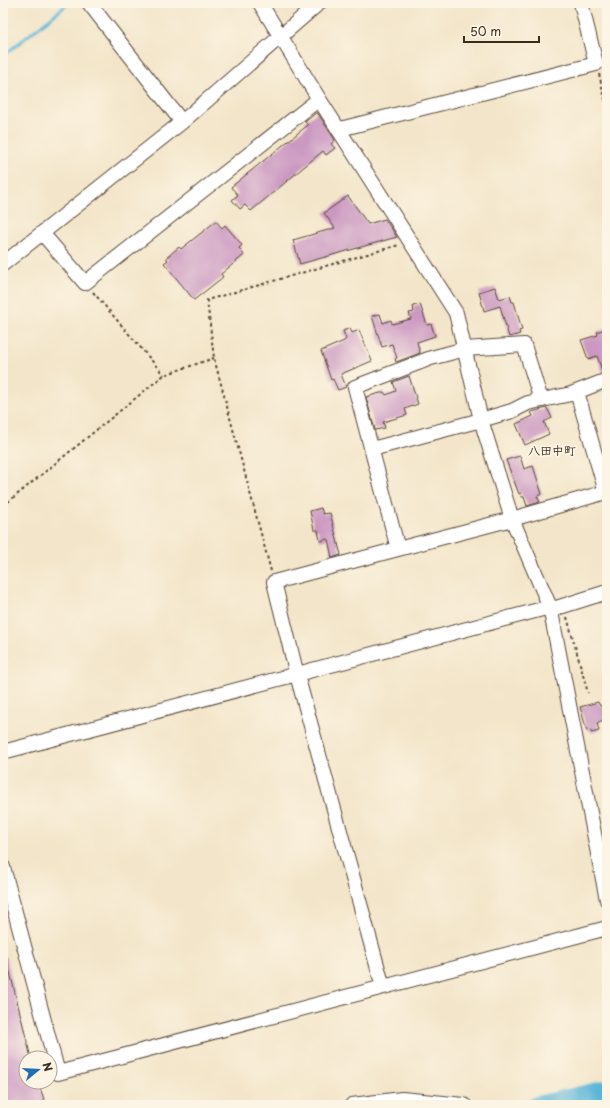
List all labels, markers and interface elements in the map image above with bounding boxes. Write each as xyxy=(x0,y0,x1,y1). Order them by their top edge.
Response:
scale bar xyxy=(464,18,539,44)
text: 50 m xyxy=(470,22,501,40)
district label: 八田中町 xyxy=(528,441,576,459)
north arrow xyxy=(18,1050,58,1090)
text: N xyxy=(39,1060,58,1074)

